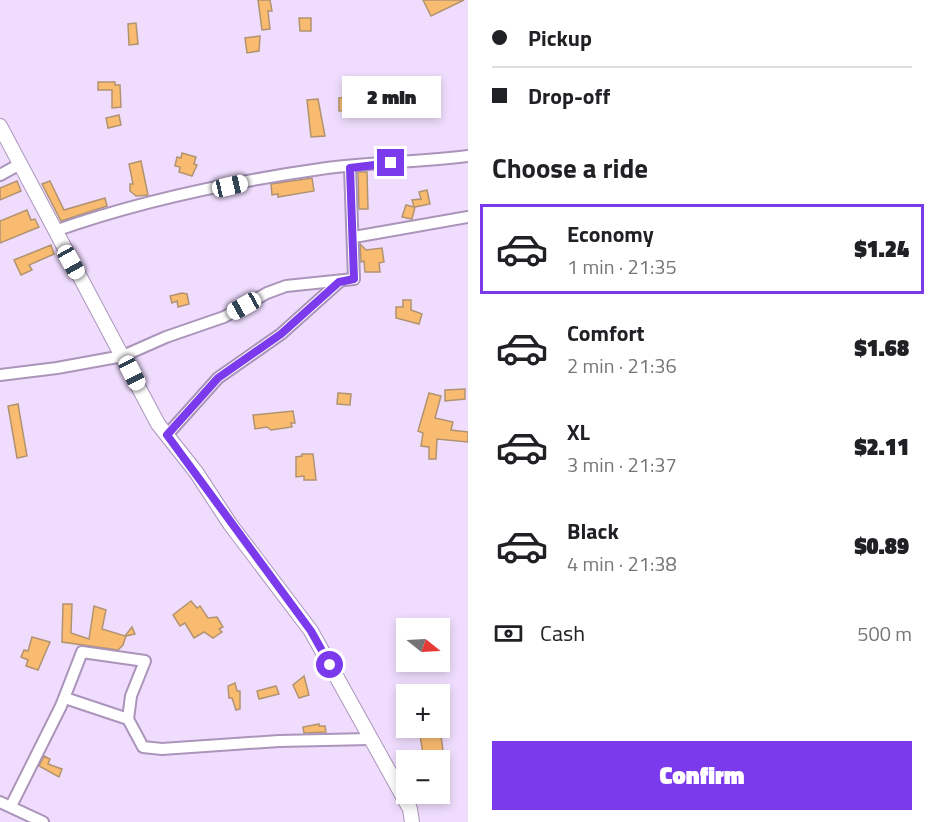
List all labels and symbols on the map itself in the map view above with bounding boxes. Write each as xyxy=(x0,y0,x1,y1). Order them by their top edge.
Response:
callout: 2 min xyxy=(342,76,440,118)
route end xyxy=(377,149,404,176)
car xyxy=(210,173,250,199)
car xyxy=(54,242,88,282)
car xyxy=(224,289,264,323)
car xyxy=(116,353,148,393)
north arrow xyxy=(396,618,450,672)
route start xyxy=(316,651,343,678)

